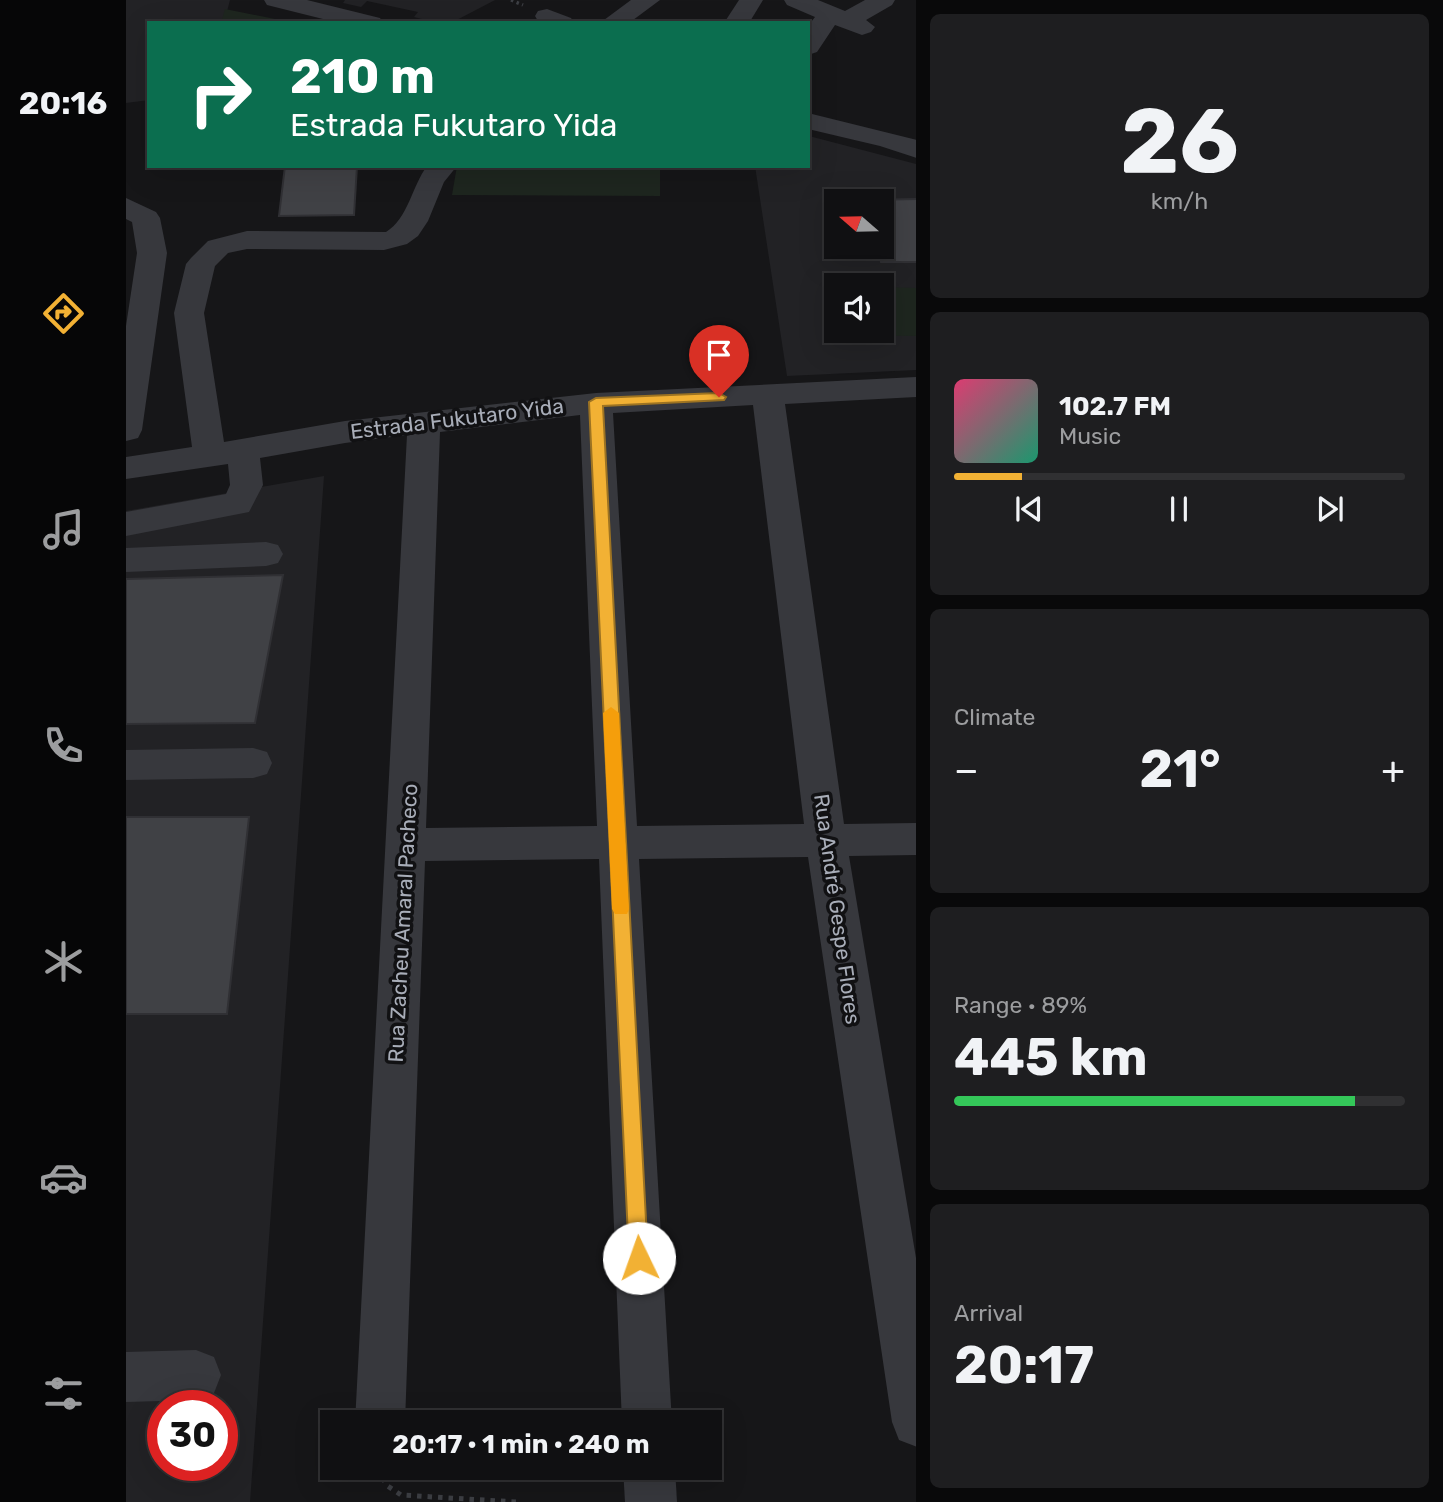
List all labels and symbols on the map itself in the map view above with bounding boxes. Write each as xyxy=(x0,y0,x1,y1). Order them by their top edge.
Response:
north arrow xyxy=(824,189,894,259)
pin xyxy=(689,325,749,397)
street label: Estrada Fukutaro Yida xyxy=(349,393,565,444)
street label: Rua Zacheu Amaral Pacheco xyxy=(383,783,422,1063)
street label: Rua André Gespe Flores xyxy=(809,792,866,1026)
position arrow xyxy=(602,1221,676,1295)
speed limit sign: 30 xyxy=(147,1390,238,1481)

